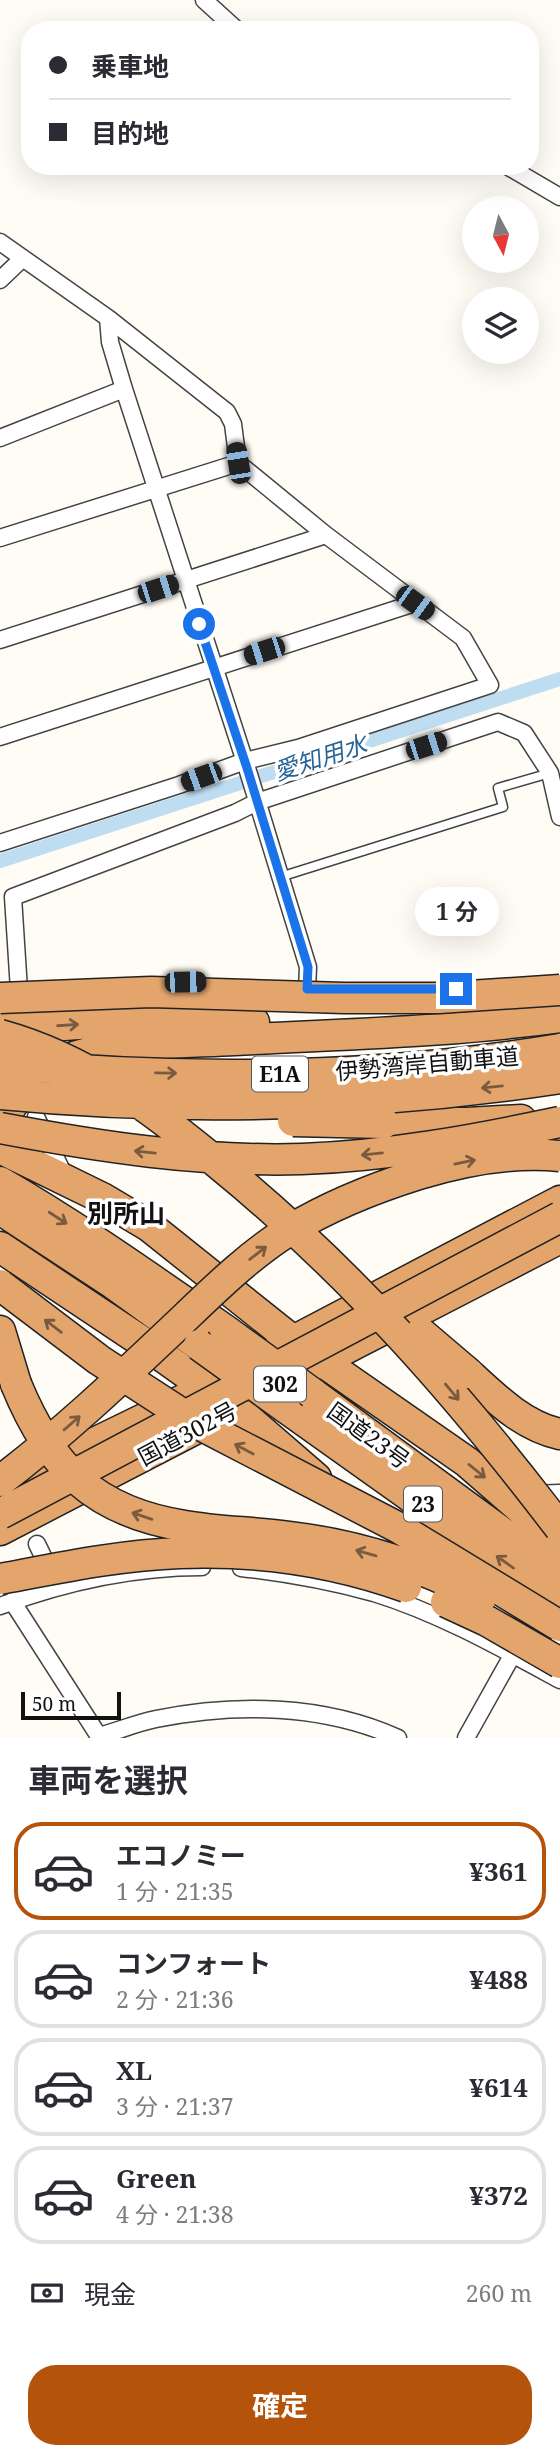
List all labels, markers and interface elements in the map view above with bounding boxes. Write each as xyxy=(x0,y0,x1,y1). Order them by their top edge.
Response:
text: 乗車地 xyxy=(91,48,169,84)
text: 目的地 xyxy=(91,115,169,151)
north arrow xyxy=(462,196,539,273)
map controls xyxy=(462,196,539,364)
button: layers xyxy=(462,287,539,364)
car xyxy=(225,441,252,485)
car xyxy=(135,573,182,605)
car xyxy=(392,582,439,624)
route start xyxy=(183,608,215,640)
car xyxy=(241,635,288,667)
water label: 愛知用水 xyxy=(269,726,374,788)
car xyxy=(403,730,450,762)
car xyxy=(178,760,225,794)
callout: 1 分 xyxy=(414,888,498,936)
text: 1 分 xyxy=(436,895,478,927)
car xyxy=(164,971,207,993)
route end xyxy=(440,973,472,1005)
one-way arrow xyxy=(56,1018,79,1031)
street label: 伊勢湾岸自動車道 xyxy=(334,1039,520,1087)
road number: E1A xyxy=(252,1056,308,1092)
one-way arrow xyxy=(154,1067,177,1080)
one-way arrow xyxy=(482,1081,504,1094)
one-way arrow xyxy=(134,1145,157,1158)
one-way arrow xyxy=(361,1147,384,1160)
one-way arrow xyxy=(453,1155,476,1169)
district label: 別所山 xyxy=(87,1195,165,1231)
one-way arrow xyxy=(48,1211,68,1225)
one-way arrow xyxy=(249,1246,267,1261)
one-way arrow xyxy=(44,1319,63,1333)
road number: 302 xyxy=(254,1366,306,1402)
one-way arrow xyxy=(444,1382,460,1400)
street label: 国道302号 xyxy=(132,1394,242,1472)
street label: 国道23号 xyxy=(321,1394,417,1476)
one-way arrow xyxy=(63,1415,81,1431)
one-way arrow xyxy=(234,1442,255,1455)
one-way arrow xyxy=(468,1463,486,1479)
road number: 23 xyxy=(404,1486,442,1522)
one-way arrow xyxy=(132,1509,154,1521)
one-way arrow xyxy=(355,1545,377,1558)
one-way arrow xyxy=(496,1555,515,1570)
scale bar xyxy=(21,1689,121,1721)
text: 50 m xyxy=(32,1691,76,1717)
text: 車両を選択 xyxy=(28,1758,188,1801)
text: エコノミー xyxy=(116,1837,246,1873)
icon: car xyxy=(32,1840,95,1903)
text: ¥361 xyxy=(469,1853,528,1889)
text: 1 分 · 21:35 xyxy=(116,1875,234,1907)
text: コンフォート xyxy=(116,1945,271,1981)
icon: car xyxy=(32,1948,95,2011)
text: ¥488 xyxy=(469,1961,528,1997)
text: 2 分 · 21:36 xyxy=(116,1983,234,2015)
text: XL xyxy=(116,2052,152,2088)
icon: car xyxy=(32,2056,95,2119)
text: ¥614 xyxy=(469,2069,528,2105)
text: 3 分 · 21:37 xyxy=(116,2090,234,2122)
text: Green xyxy=(116,2160,197,2196)
icon: car xyxy=(32,2164,95,2227)
text: ¥372 xyxy=(469,2177,528,2213)
text: 4 分 · 21:38 xyxy=(116,2198,234,2230)
icon: cash xyxy=(28,2274,66,2312)
text: 現金 xyxy=(84,2276,136,2312)
text: 260 m xyxy=(466,2277,532,2309)
button: 確定 xyxy=(28,2365,532,2445)

